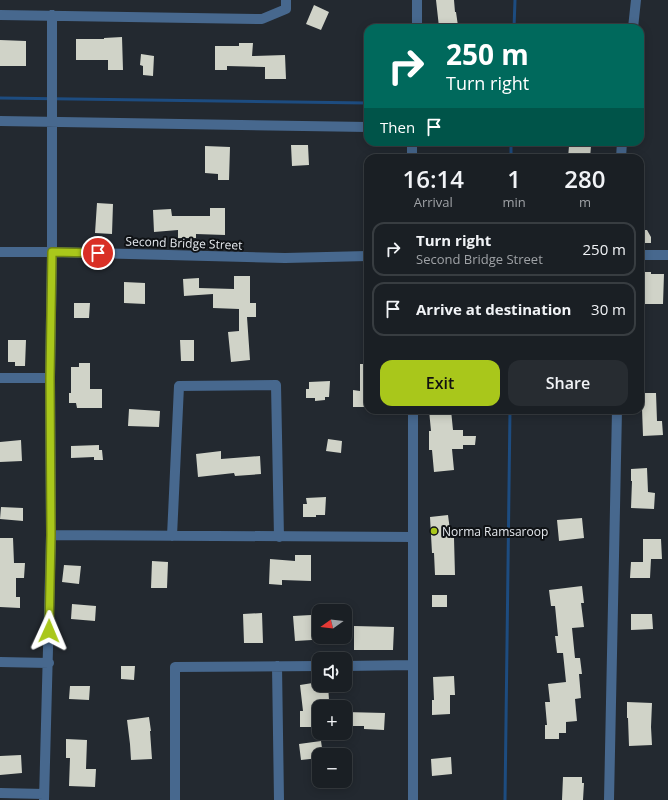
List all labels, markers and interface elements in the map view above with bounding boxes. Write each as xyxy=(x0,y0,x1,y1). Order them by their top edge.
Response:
text: 250 m xyxy=(446,35,529,73)
icon: right xyxy=(380,40,432,92)
text: Turn right xyxy=(446,71,529,95)
icon: arrive xyxy=(423,116,445,138)
text: Then xyxy=(380,117,415,137)
text: 16:14 xyxy=(403,162,464,195)
text: 1 xyxy=(507,162,521,195)
text: 280 xyxy=(564,162,605,195)
text: Arrival xyxy=(414,193,453,211)
text: min xyxy=(503,193,526,211)
text: m xyxy=(579,193,591,211)
text: Turn right xyxy=(416,230,491,250)
street label: Second Bridge Street xyxy=(125,232,243,254)
pin xyxy=(81,236,115,270)
icon: right xyxy=(382,238,404,260)
text: 250 m xyxy=(582,239,626,259)
icon: arrive xyxy=(87,242,109,264)
text: Second Bridge Street xyxy=(416,250,543,268)
icon: arrive xyxy=(382,298,404,320)
text: Arrive at destination xyxy=(416,299,571,319)
text: 30 m xyxy=(591,299,626,319)
button: Exit xyxy=(380,360,500,406)
button: Share xyxy=(508,360,628,406)
place label: Norma Ramsaroop xyxy=(442,523,548,540)
marker: Norma Ramsaroop xyxy=(429,526,439,536)
north arrow xyxy=(312,604,352,644)
map controls xyxy=(312,604,352,788)
position arrow xyxy=(28,610,70,652)
button: sound xyxy=(312,652,352,692)
button: + xyxy=(312,700,352,740)
button: − xyxy=(312,748,352,788)

